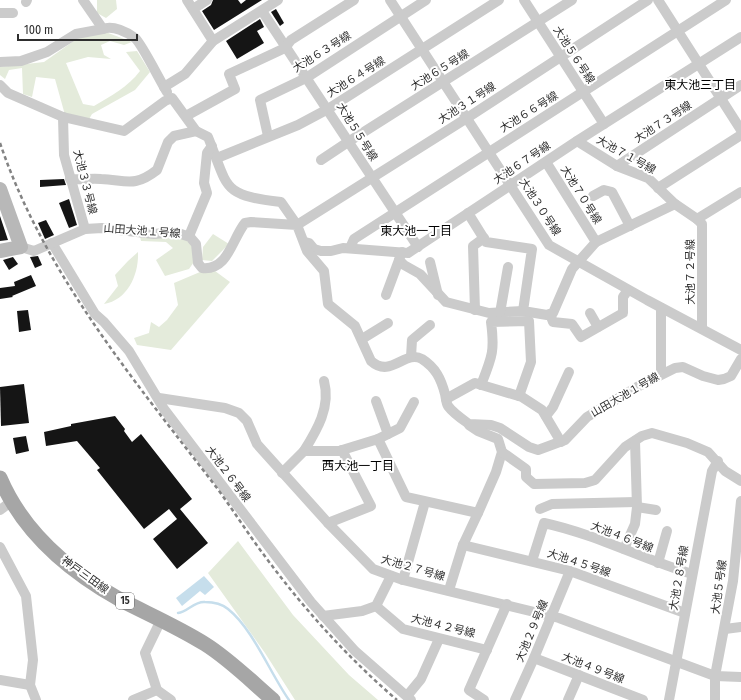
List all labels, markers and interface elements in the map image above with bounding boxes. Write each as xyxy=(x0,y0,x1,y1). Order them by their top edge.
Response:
scale bar xyxy=(18,16,137,42)
text: 100 m xyxy=(24,23,53,37)
street label: 大池５６号線 xyxy=(551,24,597,86)
street label: 大池６３号線 xyxy=(291,29,353,75)
street label: 大池６５号線 xyxy=(409,47,471,93)
street label: 大池６４号線 xyxy=(325,54,387,100)
district label: 東大池三丁目 xyxy=(664,78,736,92)
street label: 大池３１号線 xyxy=(436,80,498,126)
street label: 大池６６号線 xyxy=(498,89,560,135)
street label: 大池７３号線 xyxy=(632,99,694,145)
street label: 大池５５号線 xyxy=(334,101,380,163)
street label: 大池７１号線 xyxy=(594,133,658,177)
street label: 大池６７号線 xyxy=(491,139,553,187)
street label: 大池３３号線 xyxy=(71,148,99,216)
street label: 大池７０号線 xyxy=(558,164,604,226)
street label: 大池３０号線 xyxy=(517,176,563,238)
street label: 山田大池１号線 xyxy=(103,222,181,240)
district label: 東大池一丁目 xyxy=(380,224,452,238)
street label: 大池７２号線 xyxy=(684,239,697,305)
street label: 山田大池１号線 xyxy=(588,370,662,420)
street label: 大池２６号線 xyxy=(203,444,253,504)
district label: 西大池一丁目 xyxy=(322,459,394,473)
street label: 大池４６号線 xyxy=(589,519,655,555)
street label: 大池２８号線 xyxy=(667,544,691,612)
street label: 大池４５号線 xyxy=(546,547,612,579)
street label: 大池２７号線 xyxy=(379,553,447,583)
street label: 神戸三田線 xyxy=(59,554,111,596)
street label: 大池５号線 xyxy=(709,559,729,615)
road number: 15 xyxy=(116,593,134,609)
street label: 大池２９号線 xyxy=(513,598,551,664)
street label: 大池４２号線 xyxy=(409,612,477,640)
street label: 大池４９号線 xyxy=(560,650,626,686)

